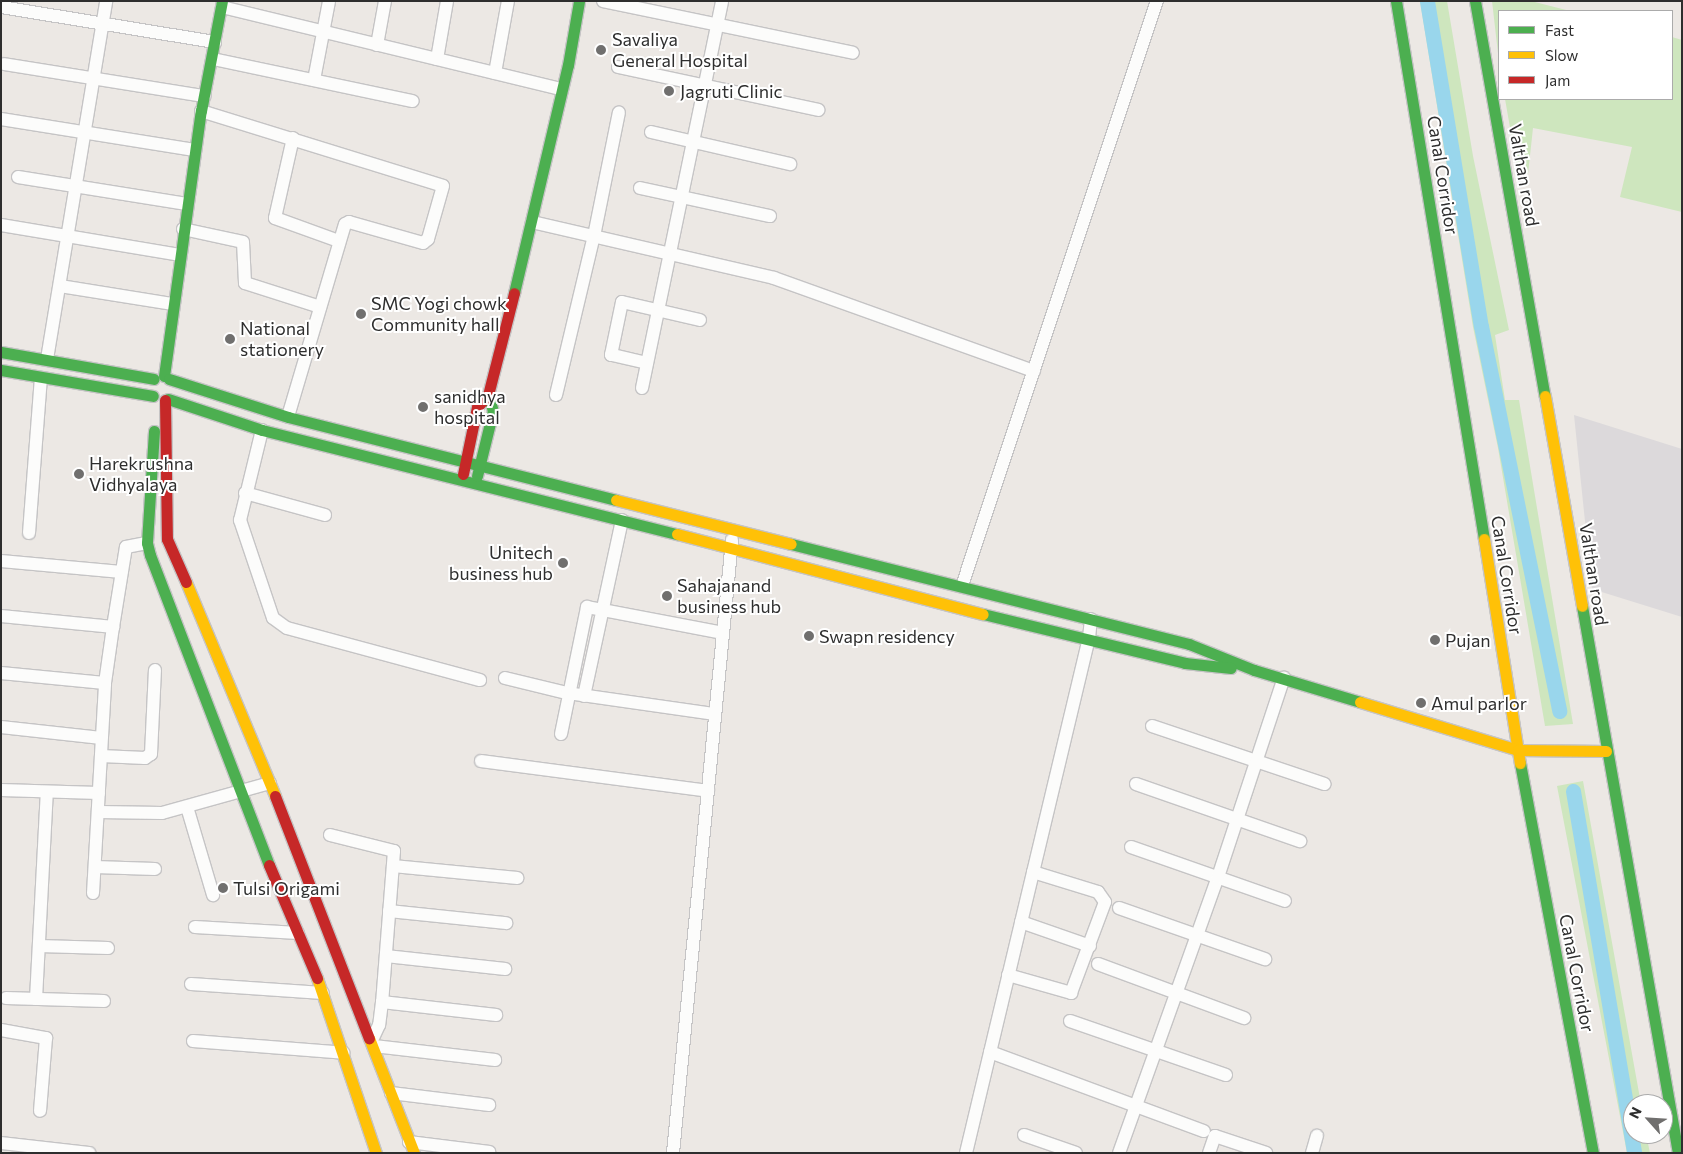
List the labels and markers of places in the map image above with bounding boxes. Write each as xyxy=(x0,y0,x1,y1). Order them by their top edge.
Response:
place label: Savaliya General Hospital xyxy=(612,29,748,72)
marker: Savaliya General Hospital xyxy=(594,43,608,57)
place label: Jagruti Clinic xyxy=(680,80,782,102)
marker: Jagruti Clinic xyxy=(662,84,676,98)
place label: SMC Yogi chowk Community hall xyxy=(371,293,507,336)
marker: SMC Yogi chowk Community hall xyxy=(355,308,367,320)
place label: National stationery xyxy=(240,318,324,360)
marker: National stationery xyxy=(224,333,236,345)
place label: sanidhya hospital xyxy=(434,386,506,428)
marker: sanidhya hospital xyxy=(416,400,430,414)
place label: Harekrushna Vidhyalaya xyxy=(89,453,194,496)
marker: Harekrushna Vidhyalaya xyxy=(73,468,85,480)
place label: Unitech business hub xyxy=(449,542,553,584)
marker: Unitech business hub xyxy=(557,557,569,569)
place label: Sahajanand business hub xyxy=(677,575,781,618)
marker: Sahajanand business hub xyxy=(661,590,673,602)
place label: Swapn residency xyxy=(819,625,955,647)
place label: Pujan xyxy=(1445,629,1491,651)
marker: Swapn residency xyxy=(803,630,815,642)
marker: Pujan xyxy=(1429,634,1441,646)
place label: Amul parlor xyxy=(1431,692,1527,714)
marker: Amul parlor xyxy=(1415,697,1427,709)
place label: Tulsi Origami xyxy=(233,877,340,899)
marker: Tulsi Origami xyxy=(217,882,229,894)

